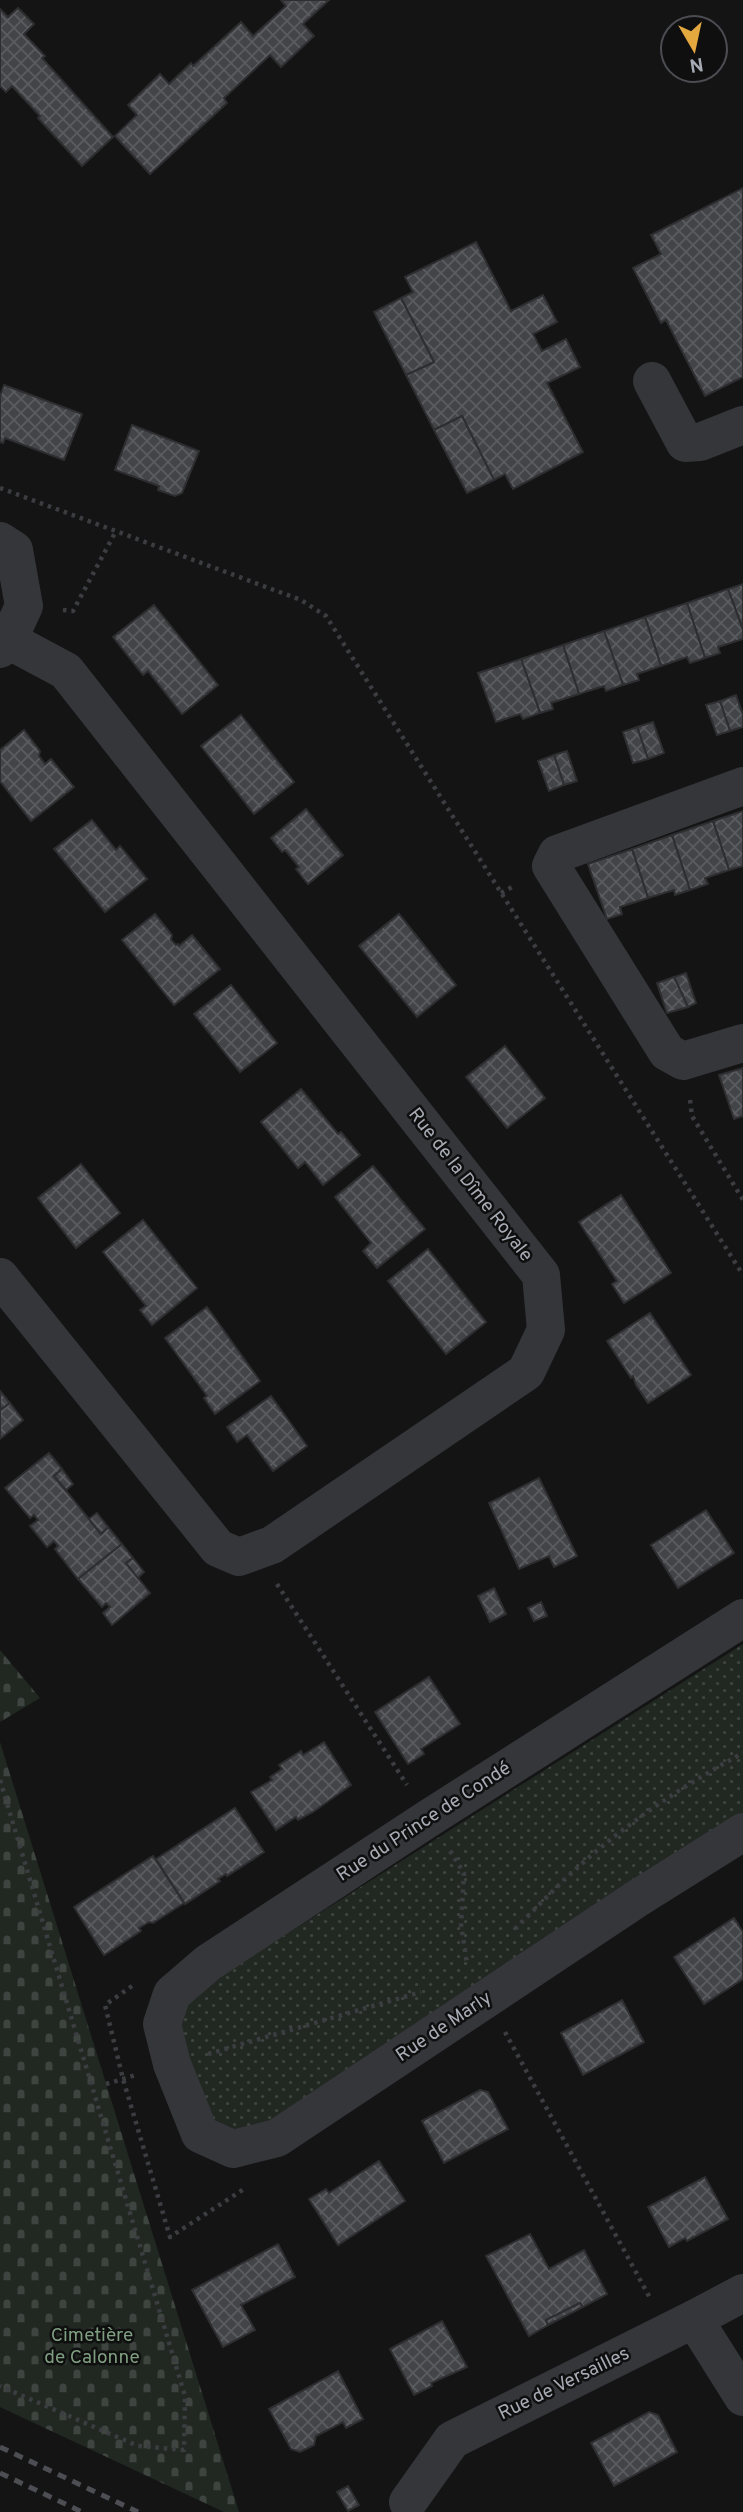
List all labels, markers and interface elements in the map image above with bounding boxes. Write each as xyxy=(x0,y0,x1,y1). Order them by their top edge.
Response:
north arrow xyxy=(659,14,729,84)
text: N xyxy=(688,51,705,77)
street label: Rue de la Dîme Royale xyxy=(402,1103,538,1267)
street label: Rue du Prince de Condé xyxy=(332,1757,516,1887)
street label: Rue de Marly xyxy=(392,1986,496,2068)
park label: Cimetière de Calonne xyxy=(44,2324,140,2370)
street label: Rue de Versailles xyxy=(495,2342,633,2426)

